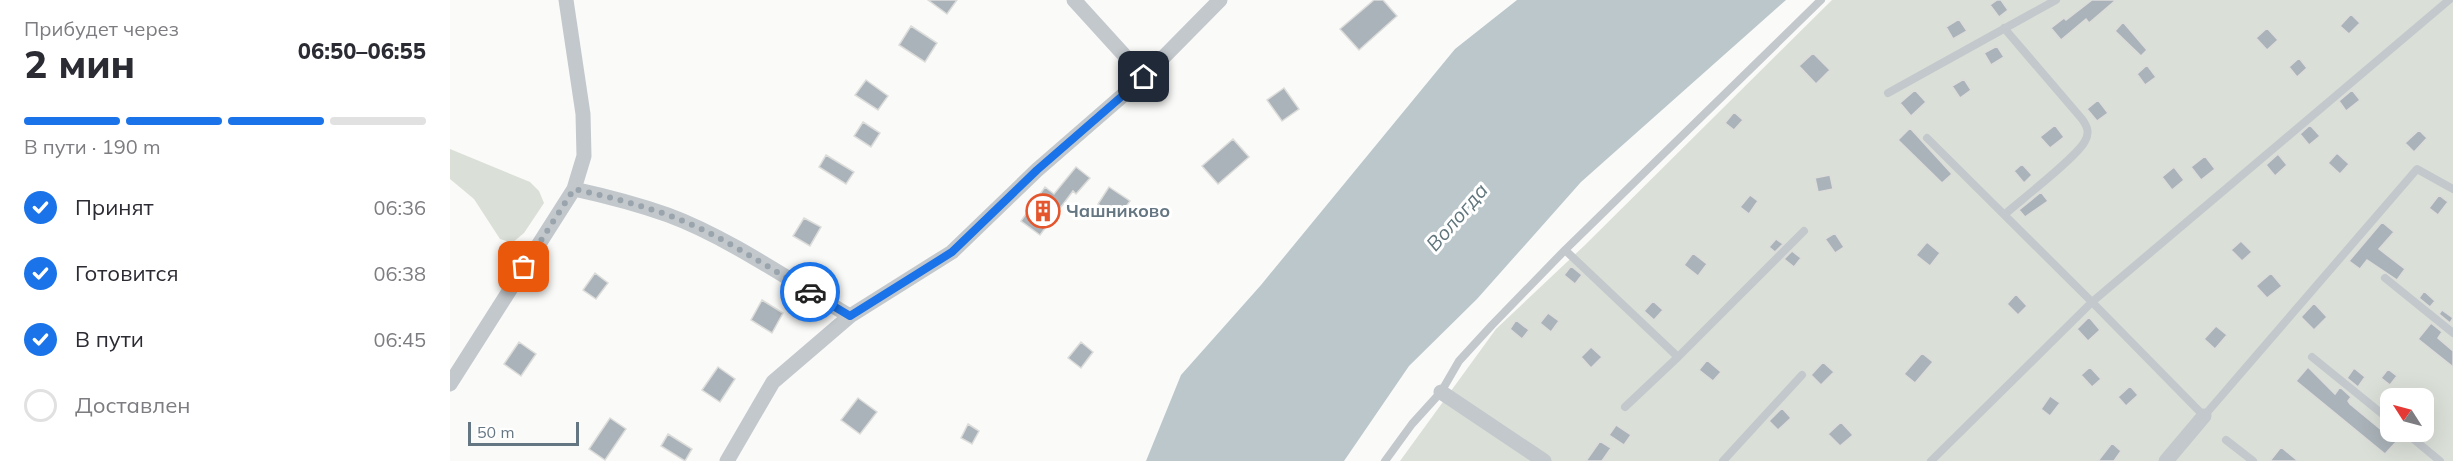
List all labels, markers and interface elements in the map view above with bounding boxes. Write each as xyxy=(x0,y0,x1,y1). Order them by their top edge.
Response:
text: Прибудет через xyxy=(24,16,179,41)
text: 06:50–06:55 xyxy=(298,37,426,65)
text: 2 мин xyxy=(24,39,135,88)
pin xyxy=(1118,51,1169,102)
icon: home xyxy=(1127,60,1160,93)
text: В пути · 190 m xyxy=(24,134,160,159)
water label: Вологда xyxy=(1420,178,1493,256)
icon: check xyxy=(24,191,57,224)
text: Принят xyxy=(75,193,154,221)
building icon: Чашниково xyxy=(1025,193,1061,229)
text: 06:36 xyxy=(373,195,426,220)
place label: Чашниково xyxy=(1066,199,1170,222)
pin xyxy=(498,241,549,292)
icon: bag xyxy=(507,250,540,283)
icon: check xyxy=(24,257,57,290)
text: Готовится xyxy=(75,259,179,287)
text: 06:38 xyxy=(373,261,426,286)
courier xyxy=(780,262,840,322)
icon: car xyxy=(794,276,827,309)
icon: check xyxy=(24,323,57,356)
text: В пути xyxy=(75,325,144,353)
text: 06:45 xyxy=(373,327,426,352)
north arrow xyxy=(2380,388,2434,442)
map controls xyxy=(2380,388,2434,442)
text: Доставлен xyxy=(75,391,191,419)
scale bar xyxy=(468,419,579,446)
text: 50 m xyxy=(477,422,514,442)

